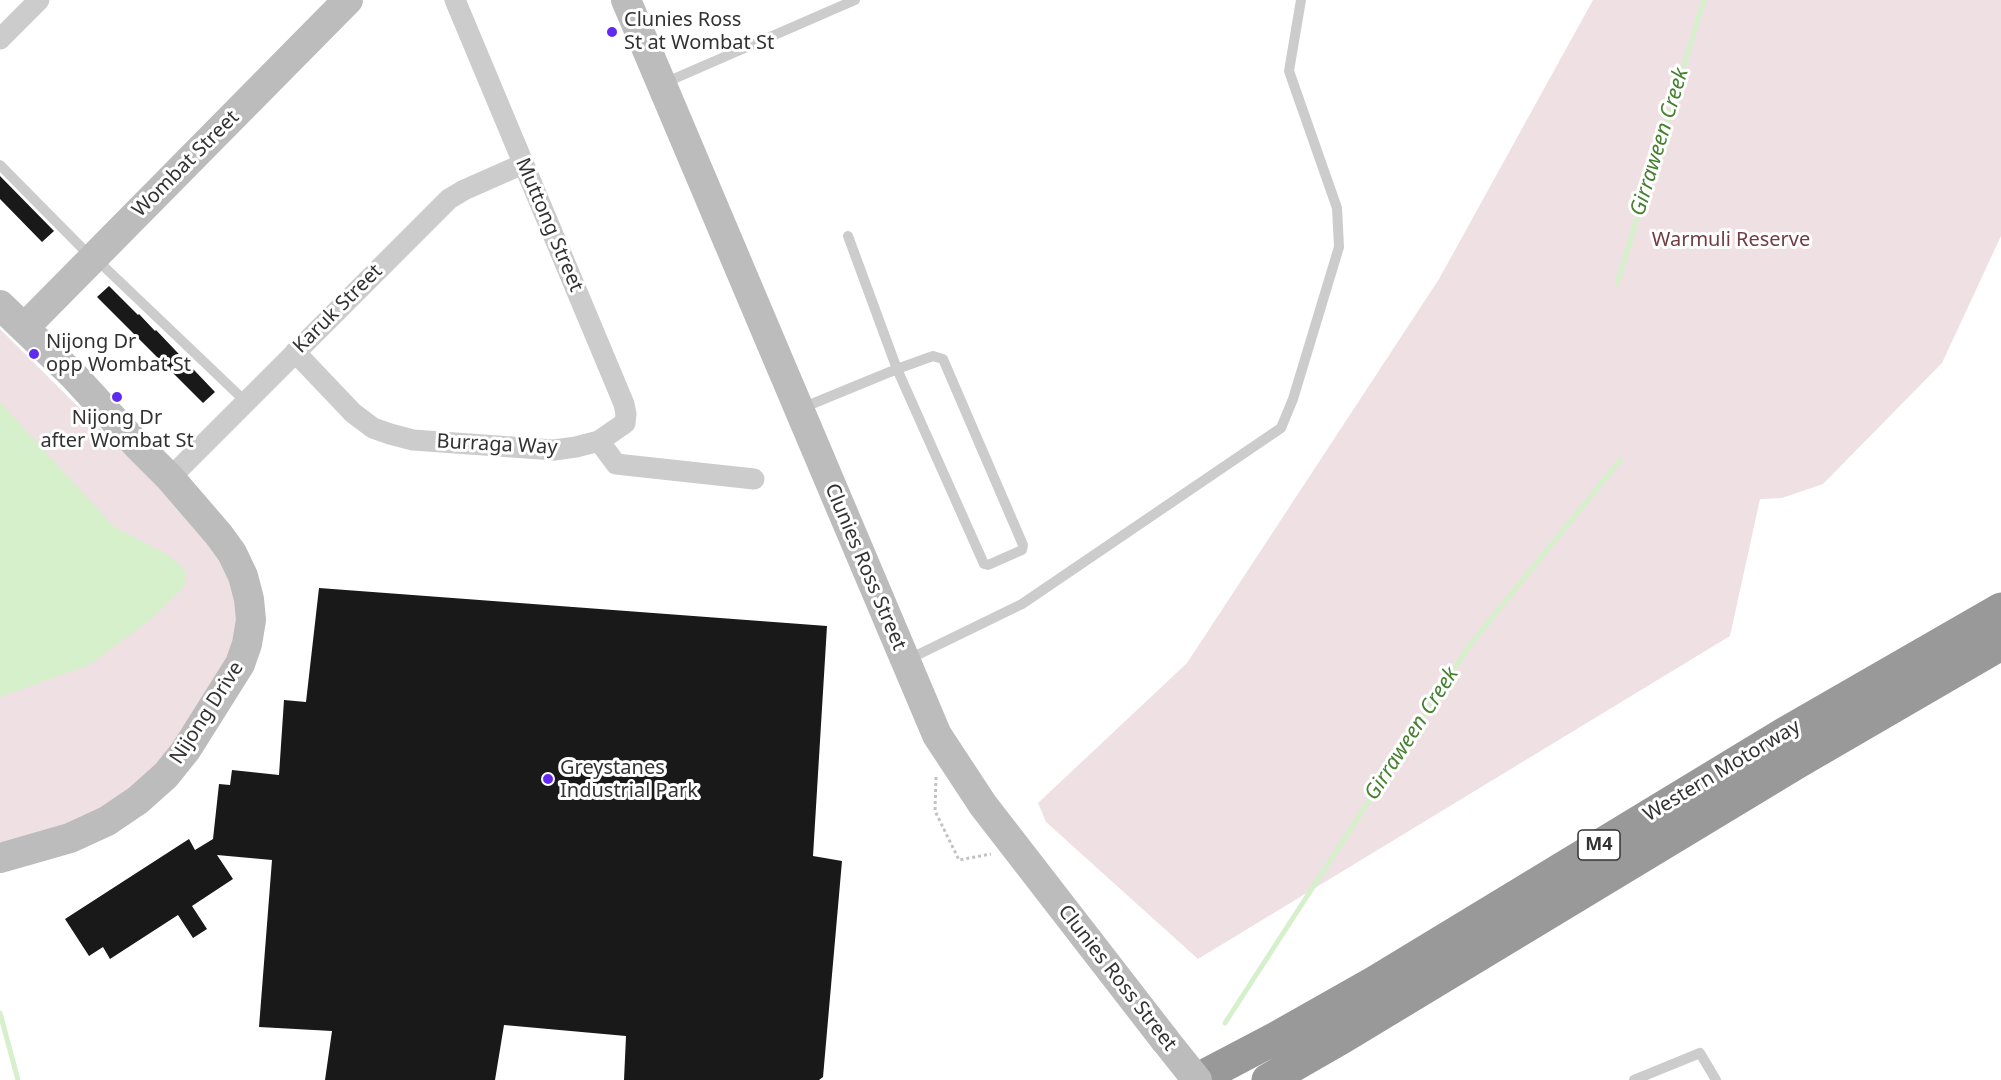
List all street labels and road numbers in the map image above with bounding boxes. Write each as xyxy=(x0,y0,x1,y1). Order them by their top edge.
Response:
street label: Wombat Street xyxy=(128,106,244,222)
street label: Muttong Street xyxy=(510,155,588,295)
street label: Karuk Street xyxy=(289,260,387,358)
street label: Burraga Way xyxy=(436,430,558,460)
street label: Clunies Ross Street xyxy=(819,480,911,654)
street label: Nijong Drive xyxy=(165,657,249,769)
street label: Western Motorway xyxy=(1639,715,1805,827)
road number: M4 xyxy=(1578,830,1620,860)
street label: Clunies Ross Street xyxy=(1053,900,1181,1056)

